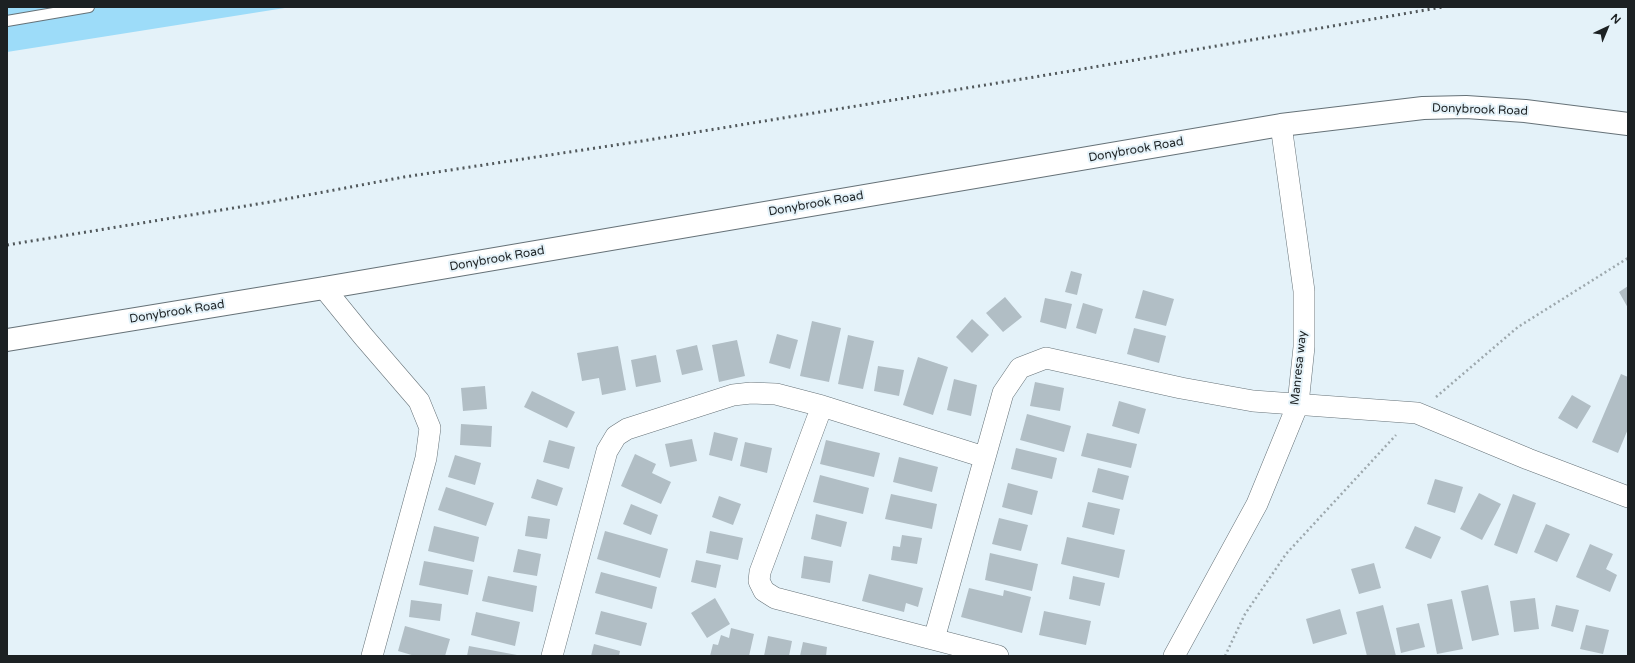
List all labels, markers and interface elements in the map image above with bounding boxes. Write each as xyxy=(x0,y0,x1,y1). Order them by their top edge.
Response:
north arrow xyxy=(1587,8,1627,48)
text: N xyxy=(1608,11,1623,27)
street label: Donybrook Road xyxy=(1432,101,1528,119)
street label: Donybrook Road xyxy=(1087,135,1185,165)
street label: Donybrook Road xyxy=(767,189,865,219)
street label: Donybrook Road xyxy=(448,244,546,274)
street label: Donybrook Road xyxy=(128,297,226,327)
street label: Manresa way xyxy=(1288,330,1310,406)

